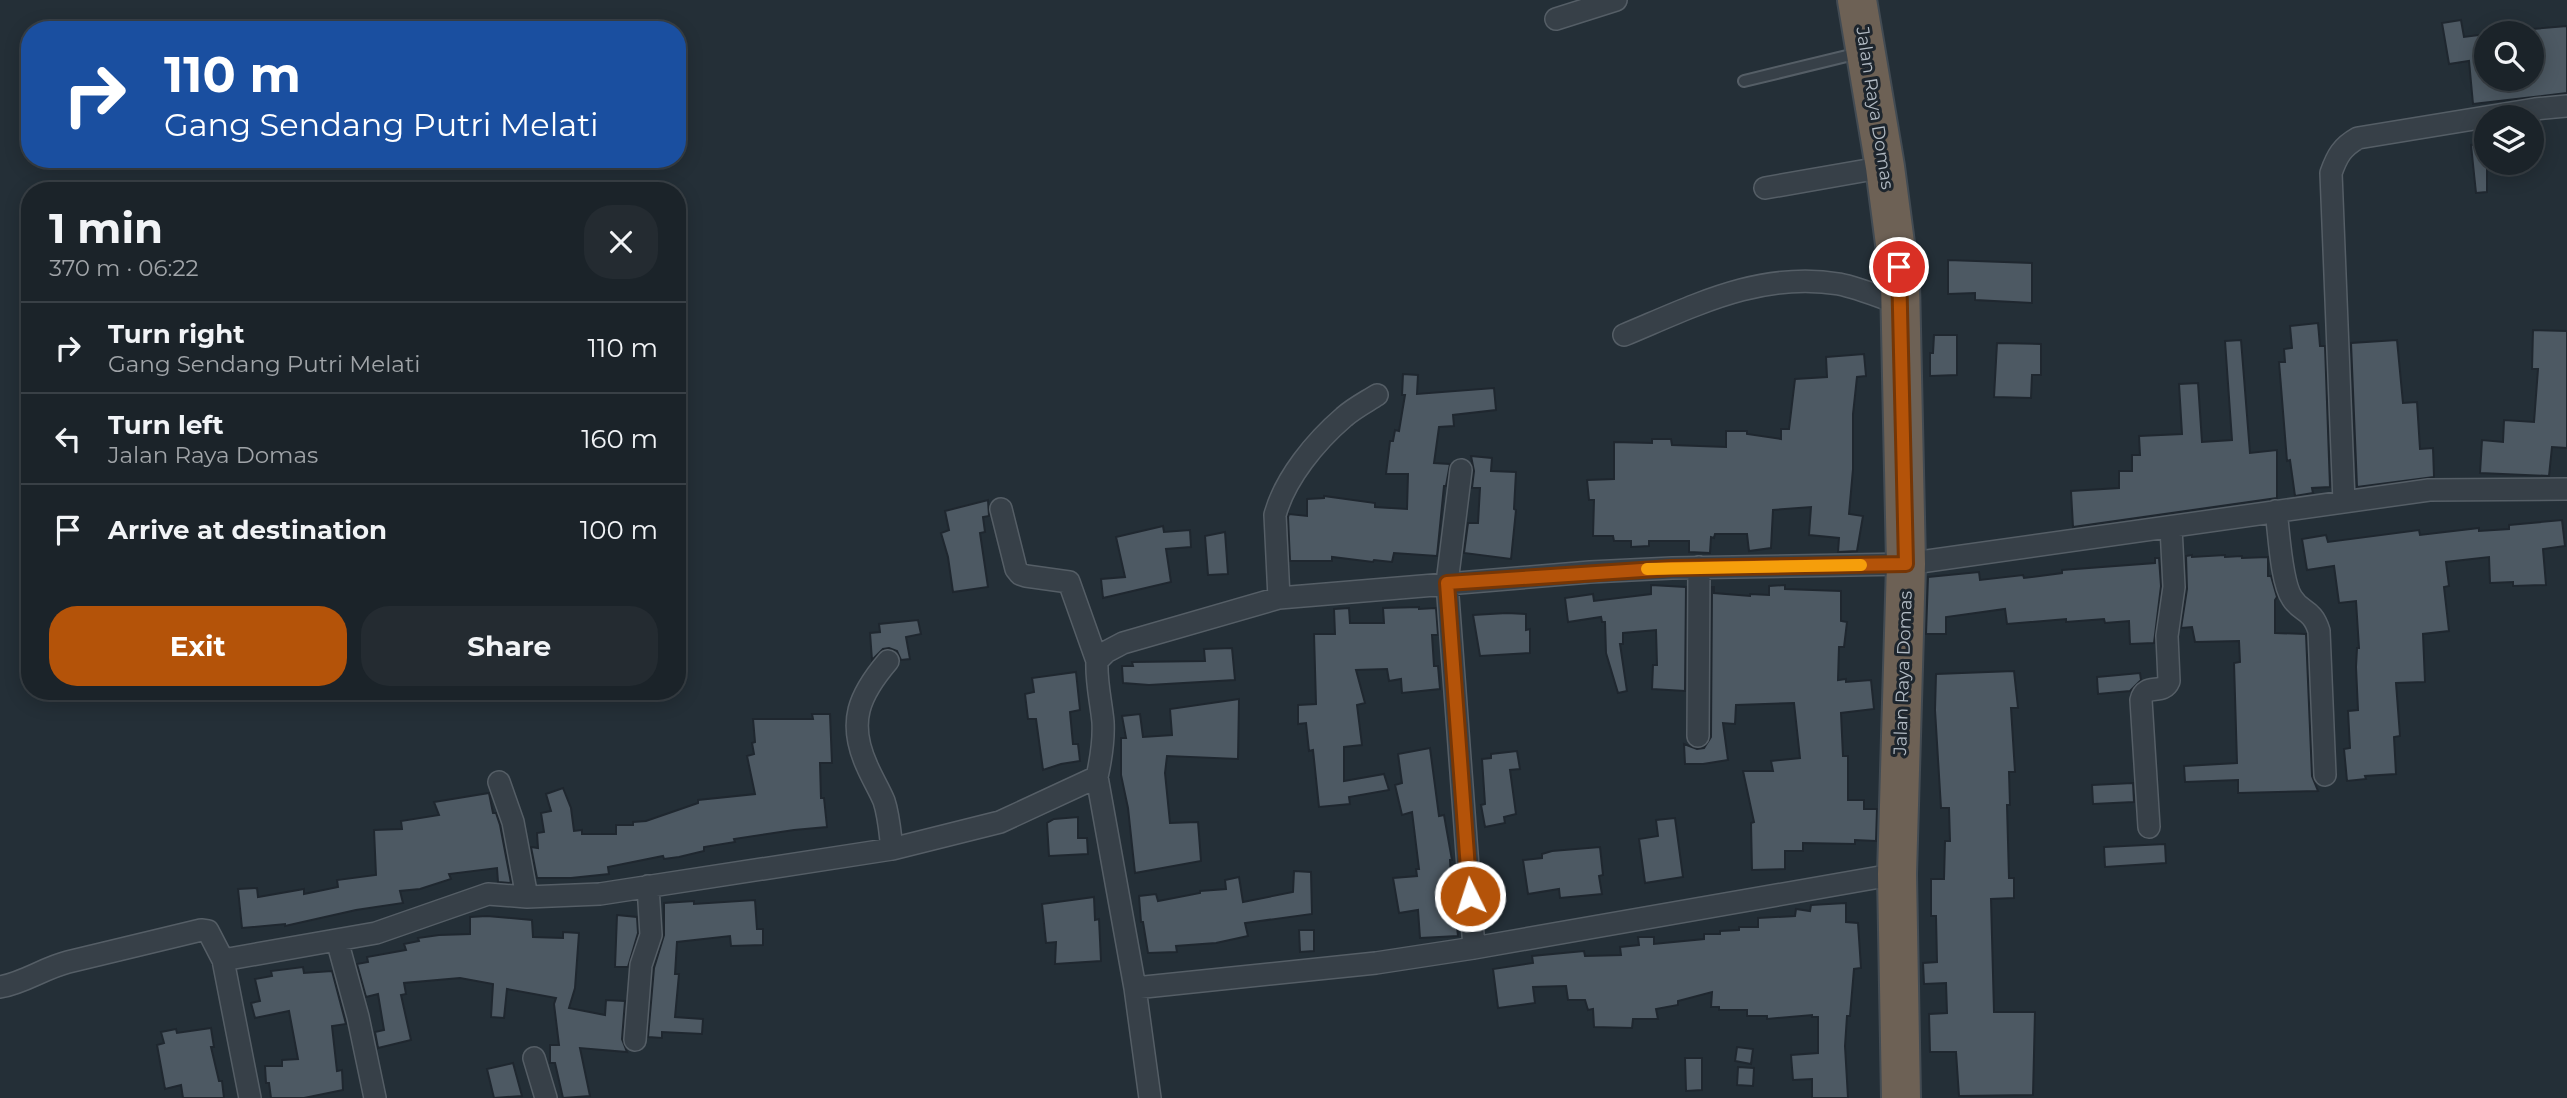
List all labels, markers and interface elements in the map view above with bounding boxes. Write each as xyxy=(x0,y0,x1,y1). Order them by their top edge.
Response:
map controls xyxy=(2474,21,2544,175)
button: search xyxy=(2474,21,2544,91)
street label: Jalan Raya Domas xyxy=(1851,24,1899,191)
text: 110 m xyxy=(164,45,301,104)
icon: right xyxy=(49,49,140,140)
text: Gang Sendang Putri Melati xyxy=(164,105,599,144)
button: layers xyxy=(2474,105,2544,175)
text: 1 min xyxy=(49,202,163,254)
button: close xyxy=(584,205,658,279)
pin xyxy=(1869,237,1929,297)
icon: arrive xyxy=(1880,248,1918,286)
text: 370 m · 06:22 xyxy=(49,254,199,282)
text: Turn right xyxy=(108,318,244,350)
icon: right xyxy=(49,329,87,367)
text: 110 m xyxy=(588,332,658,364)
text: Gang Sendang Putri Melati xyxy=(108,350,420,378)
text: Turn left xyxy=(108,409,224,441)
icon: left xyxy=(49,420,87,458)
text: 160 m xyxy=(581,423,658,455)
text: Jalan Raya Domas xyxy=(108,441,318,469)
icon: arrive xyxy=(49,511,87,549)
text: Arrive at destination xyxy=(108,514,387,546)
text: 100 m xyxy=(580,514,658,546)
street label: Jalan Raya Domas xyxy=(1889,590,1917,757)
button: Exit xyxy=(49,606,347,686)
button: Share xyxy=(361,606,658,686)
position arrow xyxy=(1433,859,1507,933)

